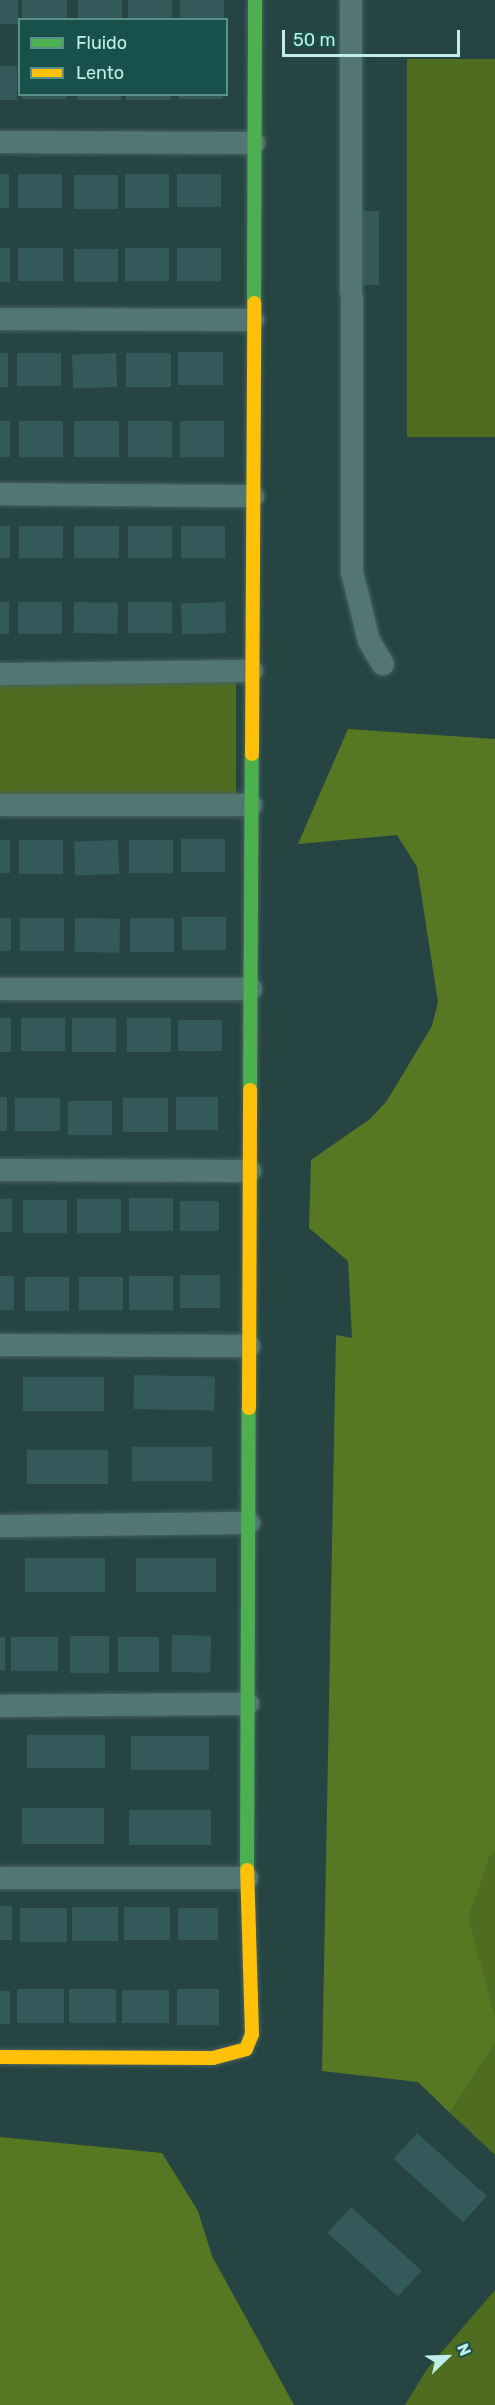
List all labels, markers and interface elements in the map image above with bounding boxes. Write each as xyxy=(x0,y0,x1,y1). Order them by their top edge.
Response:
legend xyxy=(18,18,228,96)
scale bar xyxy=(285,18,464,56)
text: 50 m xyxy=(293,29,336,51)
text: Fluido xyxy=(76,32,127,54)
text: Lento xyxy=(76,62,124,84)
north arrow xyxy=(417,2327,477,2387)
text: N xyxy=(453,2341,475,2359)

